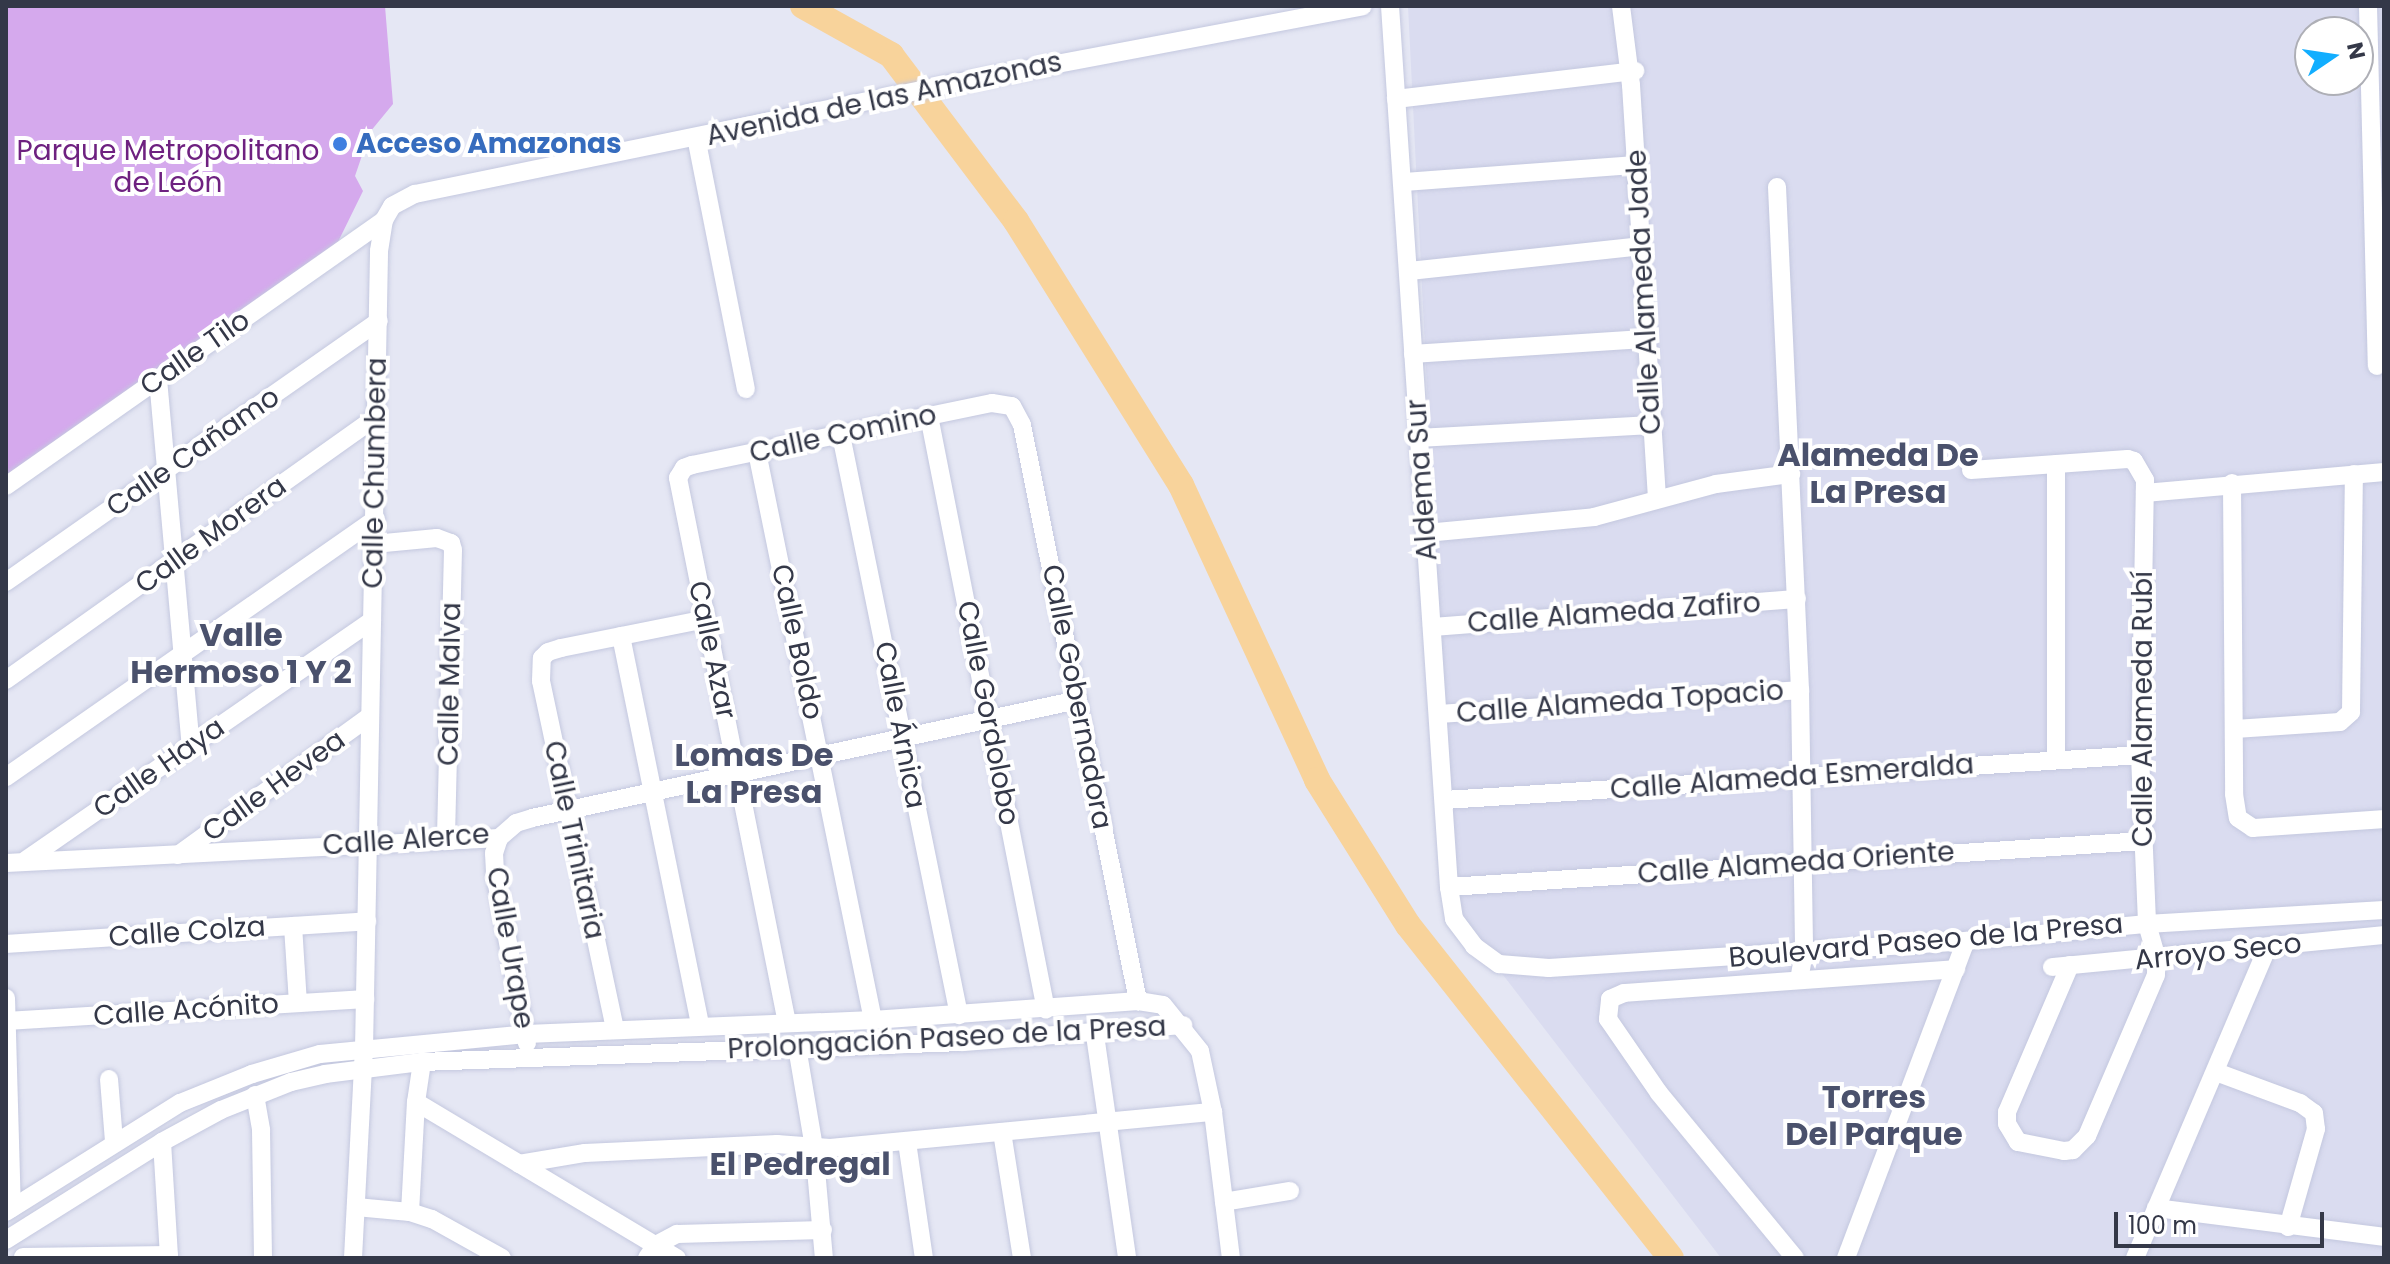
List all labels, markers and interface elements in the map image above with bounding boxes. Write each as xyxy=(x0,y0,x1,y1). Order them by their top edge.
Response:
north arrow xyxy=(2294,16,2374,96)
text: N xyxy=(2339,39,2373,62)
street label: Avenida de las Amazonas xyxy=(703,45,1065,153)
place label: Acceso Amazonas xyxy=(356,127,622,161)
park label: Parque Metropolitano de León xyxy=(17,134,319,200)
marker: Acceso Amazonas xyxy=(331,135,349,153)
street label: Calle Alameda Jade xyxy=(1620,149,1668,435)
street label: Calle Tilo xyxy=(134,303,256,403)
street label: Calle Chumbera xyxy=(356,357,394,589)
street label: Calle Cañamo xyxy=(100,380,286,524)
street label: Calle Comino xyxy=(746,398,940,470)
street label: Aldema Sur xyxy=(1400,398,1444,562)
district label: Alameda De La Presa xyxy=(1777,437,1979,512)
street label: Calle Morera xyxy=(129,469,293,601)
street label: Calle Boldo xyxy=(764,561,830,723)
street label: Calle Gobernadora xyxy=(1035,562,1119,832)
street label: Calle Alameda Rubí xyxy=(2126,571,2160,847)
street label: Calle Azar xyxy=(681,578,743,722)
street label: Calle Alameda Zafiro xyxy=(1466,586,1762,640)
street label: Calle Gordolobo xyxy=(950,598,1026,828)
street label: Calle Malva xyxy=(432,602,468,766)
district label: Valle Hermoso 1 Y 2 xyxy=(130,617,352,692)
street label: Calle Árnica xyxy=(867,639,933,811)
street label: Calle Alameda Topacio xyxy=(1455,674,1785,730)
street label: Calle Haya xyxy=(87,711,231,825)
street label: Calle Hevea xyxy=(196,723,352,849)
district label: Lomas De La Presa xyxy=(675,737,833,812)
street label: Calle Trinitaria xyxy=(537,738,611,942)
street label: Calle Alameda Esmeralda xyxy=(1609,748,1975,806)
street label: Calle Alerce xyxy=(321,817,491,863)
street label: Calle Alameda Oriente xyxy=(1636,835,1956,891)
street label: Calle Urape xyxy=(479,864,541,1032)
street label: Boulevard Paseo de la Presa xyxy=(1727,907,2125,975)
street label: Calle Colza xyxy=(107,910,267,954)
street label: Arroyo Seco xyxy=(2133,927,2303,977)
street label: Calle Acónito xyxy=(92,987,280,1033)
street label: Prolongación Paseo de la Presa xyxy=(727,1010,1167,1066)
district label: Torres Del Parque xyxy=(1785,1079,1963,1154)
district label: El Pedregal xyxy=(709,1145,891,1183)
scale bar xyxy=(2118,1196,2328,1246)
text: 100 m xyxy=(2128,1209,2197,1242)

